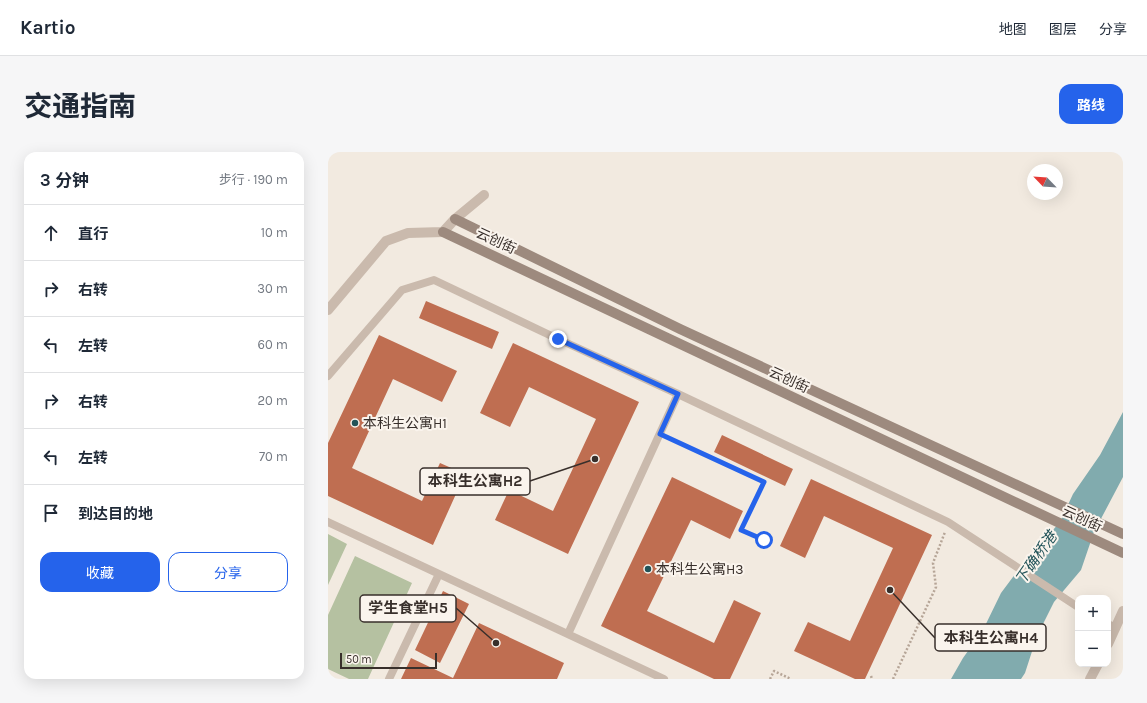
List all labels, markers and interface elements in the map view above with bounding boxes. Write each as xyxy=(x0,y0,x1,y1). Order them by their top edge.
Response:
text: Kartio xyxy=(20,17,75,39)
text: 地图 xyxy=(999,21,1027,38)
text: 图层 xyxy=(1049,21,1077,38)
text: 分享 xyxy=(1099,21,1127,38)
button: 路线 xyxy=(1059,84,1123,124)
text: 交通指南 xyxy=(24,90,136,123)
north arrow xyxy=(1027,164,1063,200)
text: 3 分钟 xyxy=(40,170,89,190)
text: 步行 · 190 m xyxy=(219,172,288,187)
icon: ahead xyxy=(40,222,62,244)
street label: 云创街 xyxy=(473,224,519,258)
text: 直行 xyxy=(78,225,108,243)
text: 10 m xyxy=(261,225,288,240)
icon: right xyxy=(40,278,62,300)
text: 右转 xyxy=(78,281,108,299)
text: 30 m xyxy=(257,281,288,296)
route end xyxy=(549,330,567,348)
icon: left xyxy=(40,334,62,356)
text: 左转 xyxy=(78,337,108,355)
text: 60 m xyxy=(258,337,288,352)
street label: 云创街 xyxy=(766,363,812,397)
icon: right xyxy=(40,390,62,412)
text: 右转 xyxy=(78,393,108,411)
text: 20 m xyxy=(258,393,288,408)
place label: 本科生公寓H1 xyxy=(363,415,447,432)
marker: 本科生公寓H1 xyxy=(350,418,360,428)
icon: left xyxy=(40,446,62,468)
text: 左转 xyxy=(78,449,108,467)
text: 70 m xyxy=(259,449,288,464)
callout: 本科生公寓H2 xyxy=(420,468,530,495)
text: 本科生公寓H2 xyxy=(428,472,522,490)
icon: arrive xyxy=(40,502,62,524)
street label: 云创街 xyxy=(1059,502,1105,536)
text: 到达目的地 xyxy=(78,505,153,523)
water label: 下确桥港 xyxy=(1011,527,1062,588)
route start xyxy=(755,531,773,549)
button: 收藏 xyxy=(40,552,160,592)
button: 分享 xyxy=(168,552,288,592)
place label: 本科生公寓H3 xyxy=(656,561,744,578)
marker: 本科生公寓H3 xyxy=(643,564,653,574)
callout: 学生食堂H5 xyxy=(360,595,456,622)
map controls xyxy=(1075,595,1111,667)
button: + xyxy=(1075,595,1111,631)
text: 学生食堂H5 xyxy=(368,599,448,617)
callout: 本科生公寓H4 xyxy=(935,624,1046,651)
text: 本科生公寓H4 xyxy=(944,629,1038,647)
button: − xyxy=(1075,631,1111,667)
scale bar xyxy=(340,651,437,670)
text: 50 m xyxy=(346,653,372,666)

